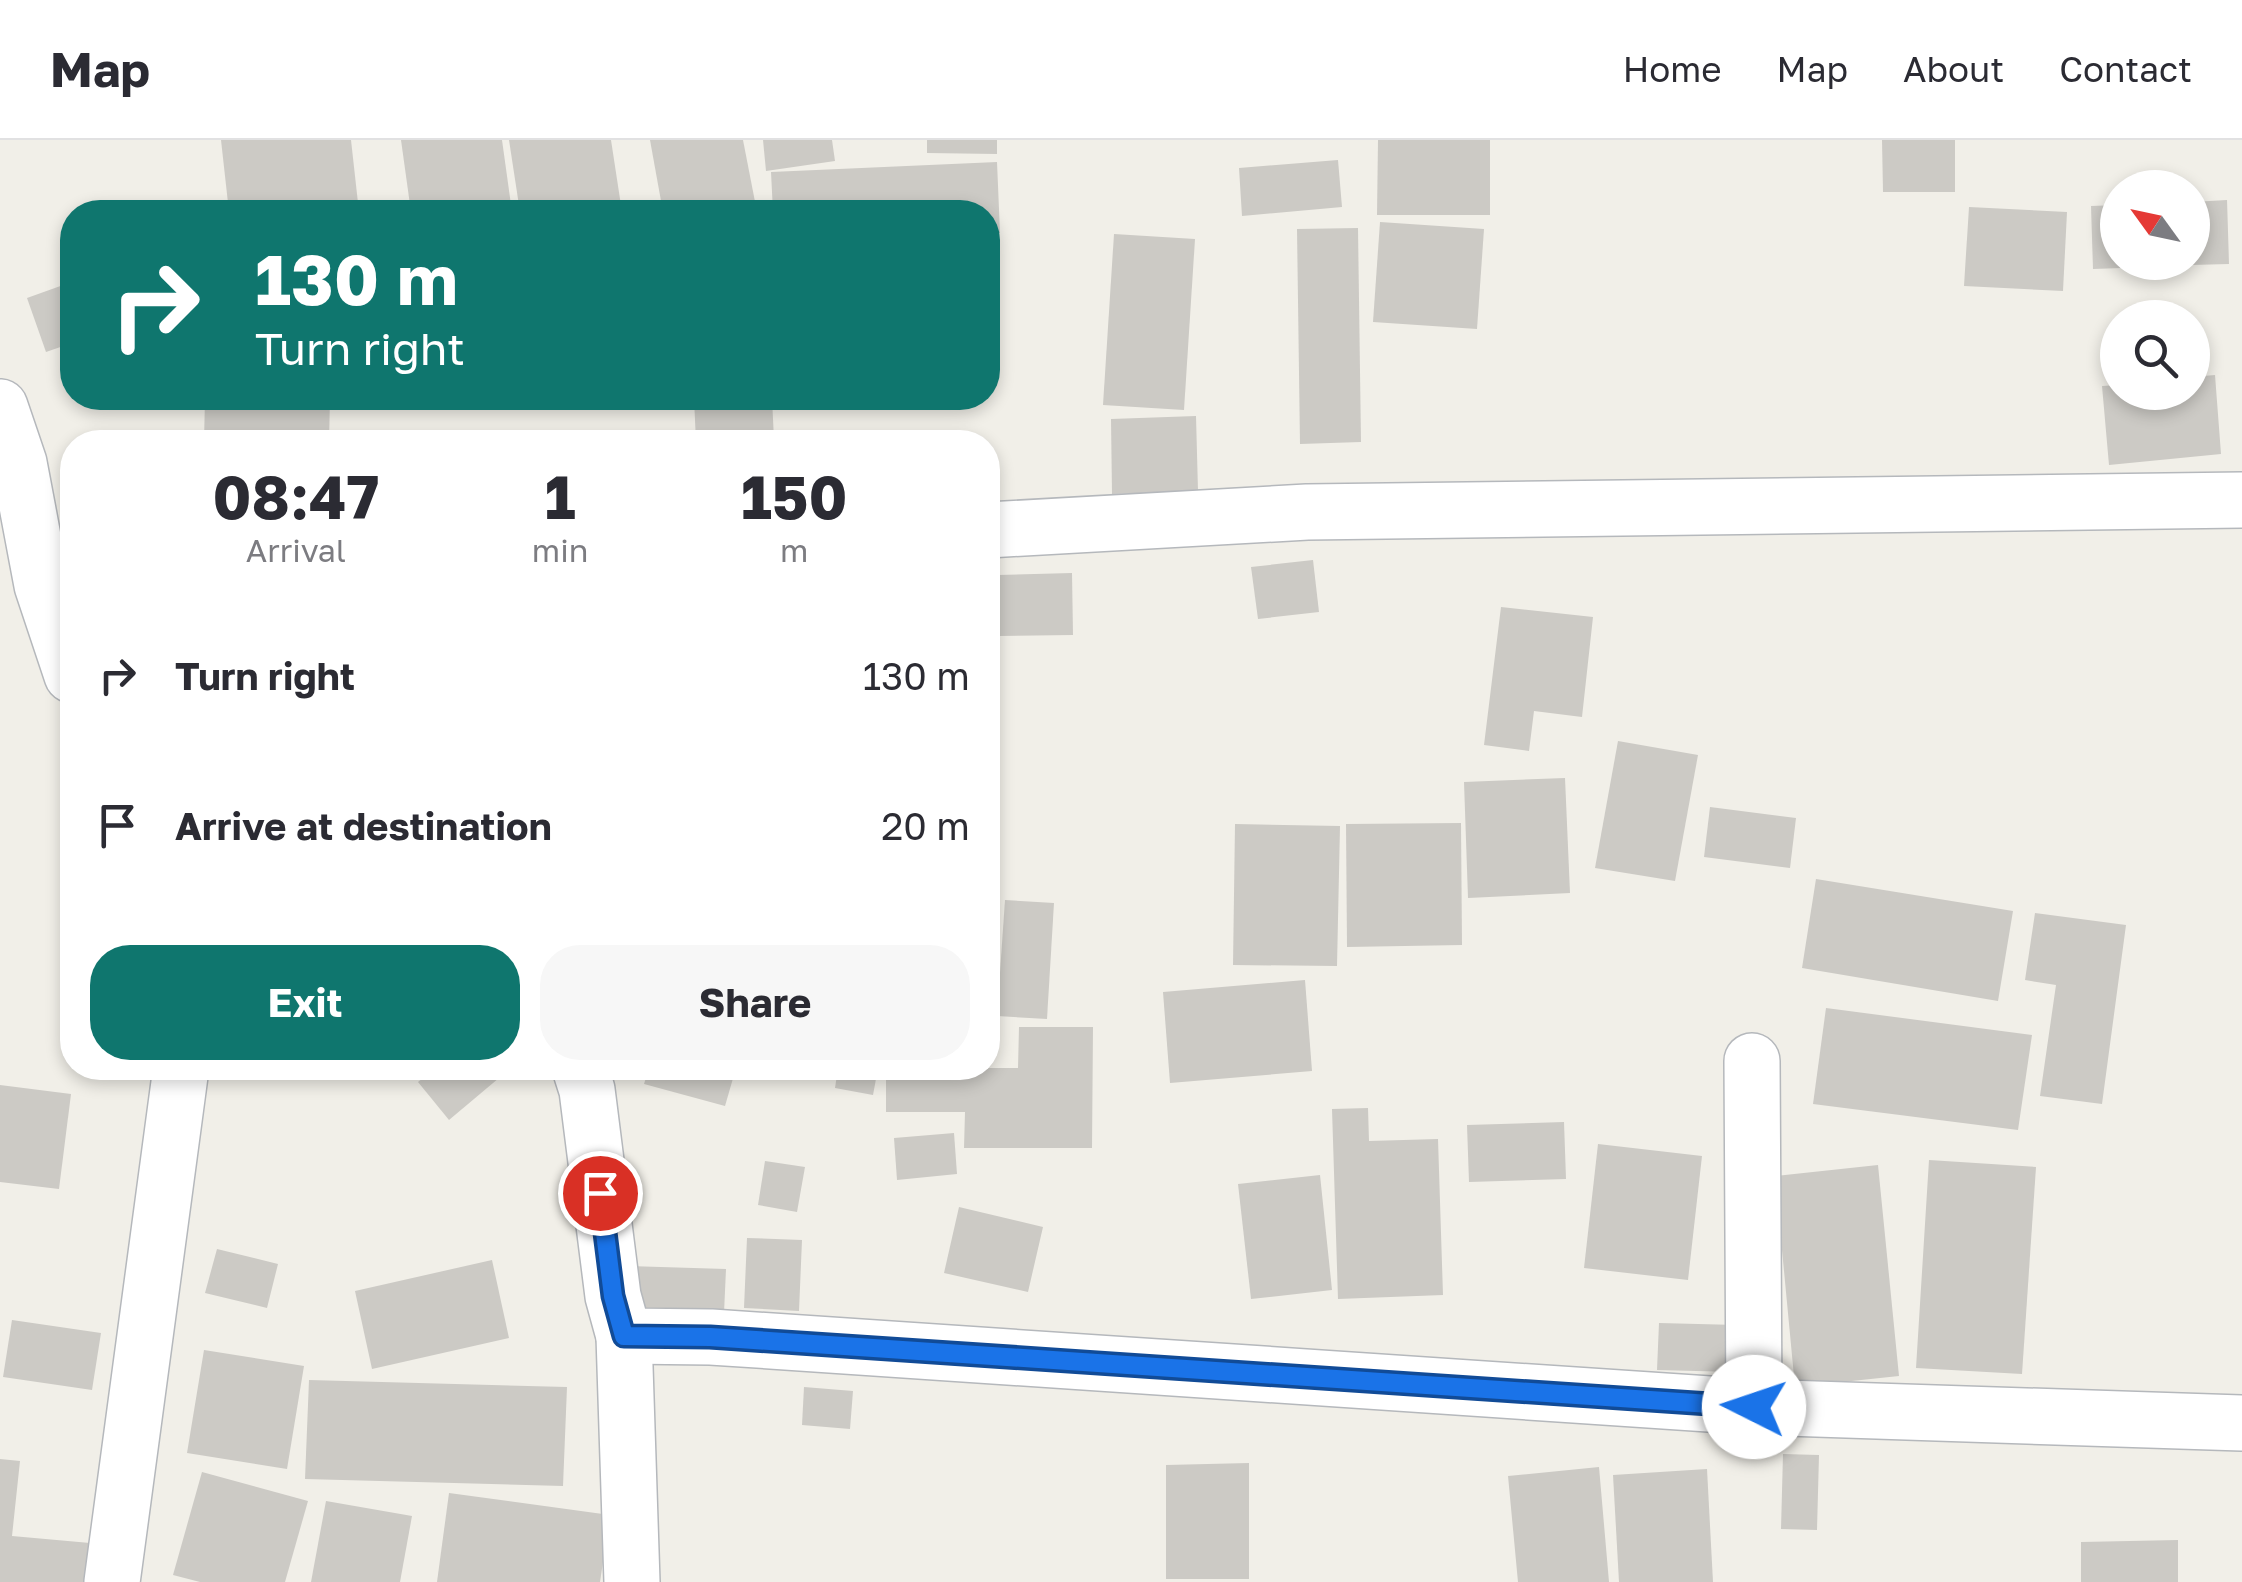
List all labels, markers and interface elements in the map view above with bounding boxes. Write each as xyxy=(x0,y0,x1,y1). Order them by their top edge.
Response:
text: Map xyxy=(50,40,150,98)
text: Home xyxy=(1623,48,1722,90)
text: Map xyxy=(1777,48,1848,90)
text: About xyxy=(1903,48,2004,90)
text: Contact xyxy=(2059,48,2192,90)
north arrow xyxy=(2100,170,2210,280)
map controls xyxy=(2100,170,2210,410)
text: 130 m xyxy=(255,236,458,320)
icon: right xyxy=(90,240,220,370)
button: search xyxy=(2100,300,2210,410)
text: Turn right xyxy=(255,321,465,375)
text: 08:47 xyxy=(213,460,379,532)
text: 1 xyxy=(545,460,576,532)
text: 150 xyxy=(741,460,847,532)
text: Arrival xyxy=(246,531,346,569)
text: min xyxy=(532,531,588,569)
text: m xyxy=(780,531,808,569)
icon: right xyxy=(90,648,145,703)
text: Turn right xyxy=(175,653,355,698)
text: 130 m xyxy=(863,653,970,698)
icon: arrive xyxy=(90,798,145,853)
text: Arrive at destination xyxy=(175,803,552,848)
text: 20 m xyxy=(881,803,970,848)
button: Exit xyxy=(90,945,520,1060)
button: Share xyxy=(540,945,970,1060)
pin xyxy=(558,1151,643,1236)
icon: arrive xyxy=(573,1166,628,1221)
position arrow xyxy=(1702,1355,1806,1459)

